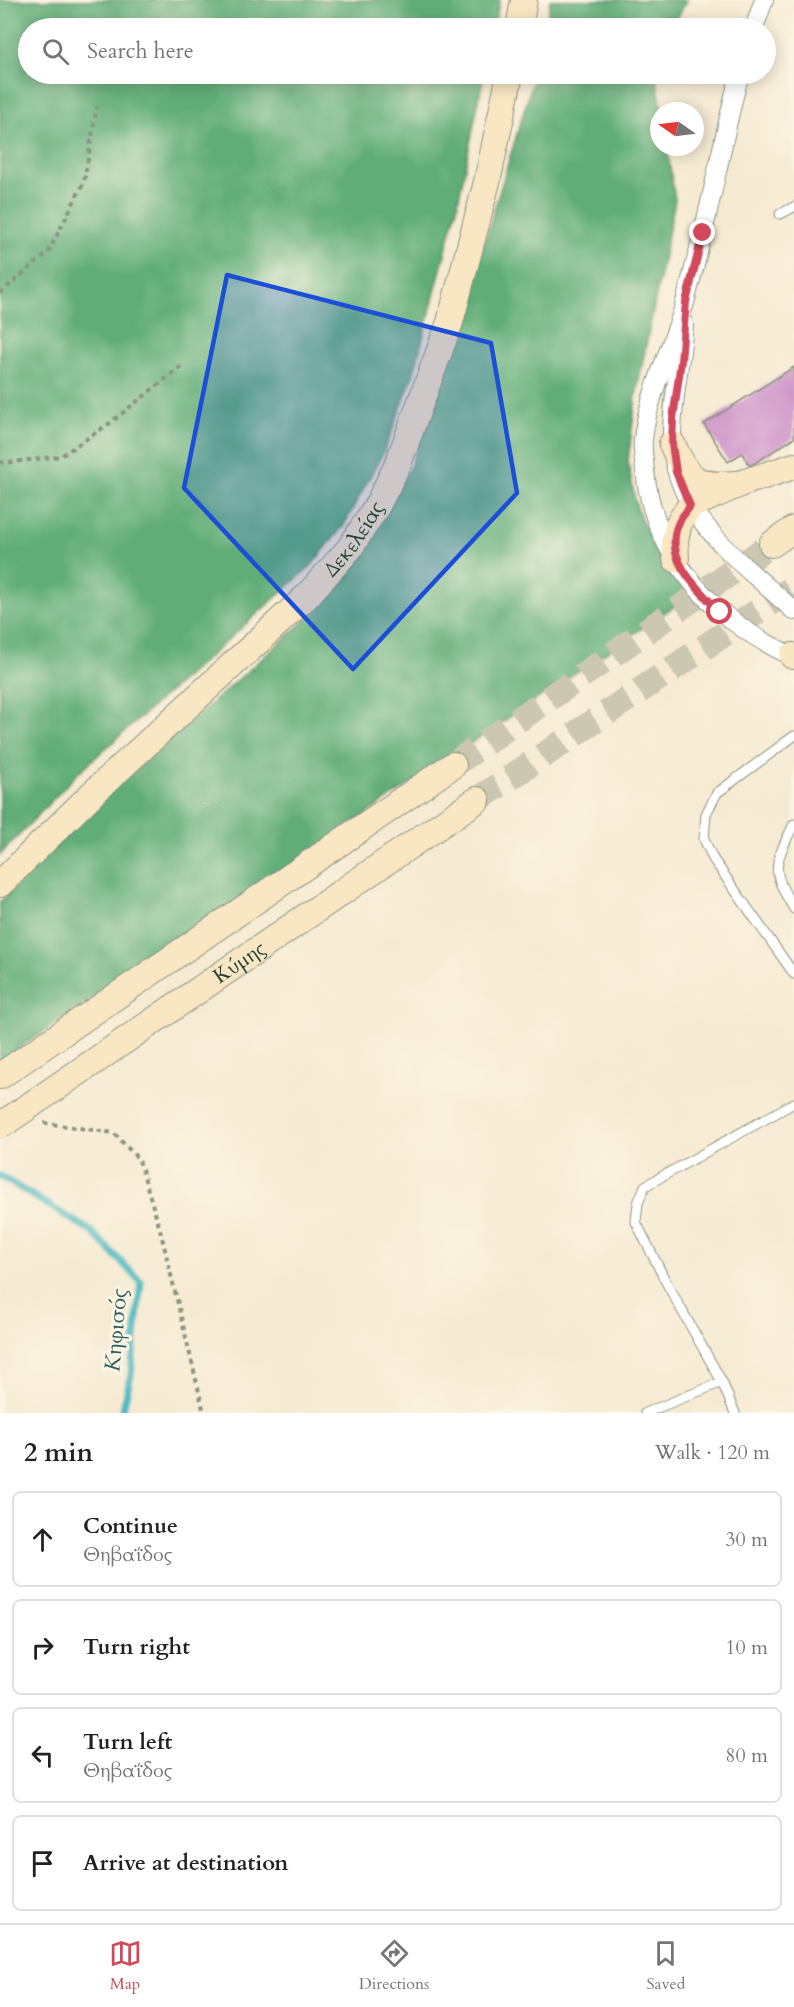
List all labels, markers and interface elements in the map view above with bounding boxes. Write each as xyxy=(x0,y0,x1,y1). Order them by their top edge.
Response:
search box xyxy=(18,18,776,84)
icon: search xyxy=(39,35,72,68)
text: Search here xyxy=(87,36,194,66)
north arrow xyxy=(650,102,704,156)
route end xyxy=(689,219,715,245)
street label: Δεκελείας xyxy=(316,495,391,583)
route start xyxy=(706,598,732,624)
street label: Κύμης xyxy=(207,934,271,991)
water label: Κηφισός xyxy=(97,1287,135,1373)
text: 2 min xyxy=(24,1435,93,1470)
text: Walk · 120 m xyxy=(655,1439,770,1466)
text: Continue xyxy=(83,1511,178,1541)
icon: ahead xyxy=(26,1523,59,1556)
text: 30 m xyxy=(725,1526,768,1553)
text: Θηβαΐδος xyxy=(83,1541,172,1568)
icon: right xyxy=(26,1631,59,1664)
text: Turn right xyxy=(83,1632,190,1662)
text: 10 m xyxy=(725,1634,768,1661)
text: Turn left xyxy=(83,1727,172,1757)
icon: left xyxy=(26,1739,59,1772)
text: 80 m xyxy=(725,1742,768,1769)
text: Θηβαΐδος xyxy=(83,1757,172,1784)
icon: arrive xyxy=(26,1847,59,1880)
text: Arrive at destination xyxy=(83,1848,288,1878)
tab: Map xyxy=(109,1937,142,1995)
tab: Directions xyxy=(359,1937,429,1995)
tab: Saved xyxy=(647,1937,685,1995)

